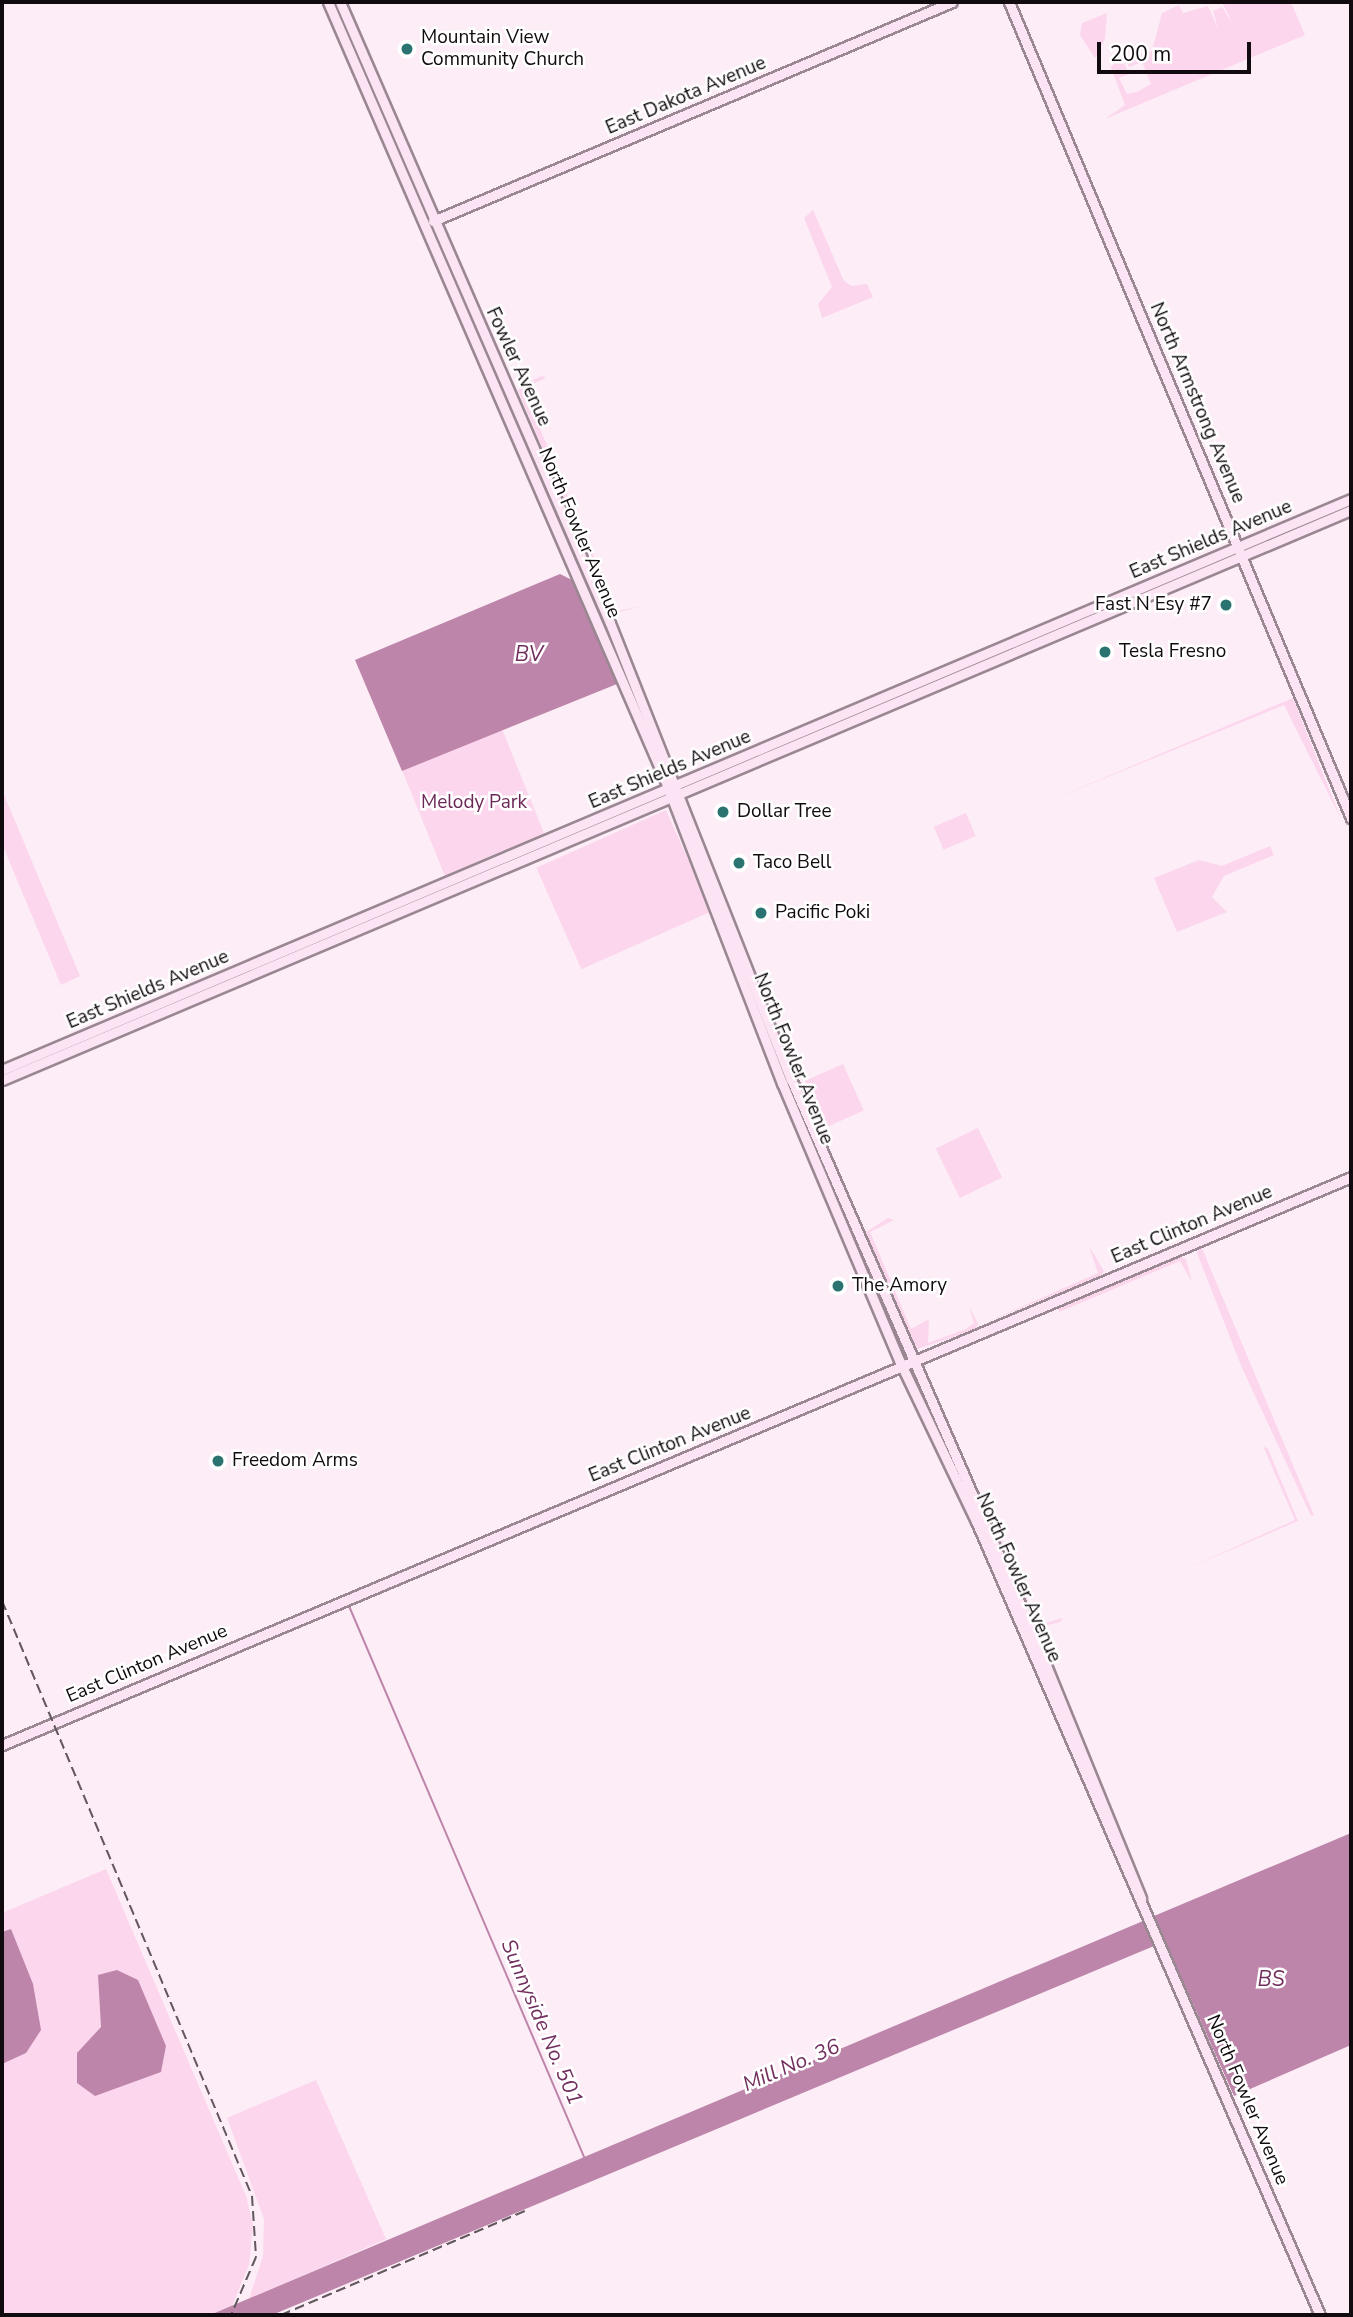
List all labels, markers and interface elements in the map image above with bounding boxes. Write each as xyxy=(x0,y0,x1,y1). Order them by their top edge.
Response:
place label: Mountain View Community Church xyxy=(421,27,584,71)
scale bar xyxy=(1101,28,1255,72)
text: 200 m xyxy=(1110,40,1171,68)
marker: Mountain View Community Church xyxy=(399,41,415,57)
street label: East Dakota Avenue xyxy=(603,52,769,140)
street label: North Armstrong Avenue xyxy=(1144,299,1250,507)
street label: Fowler Avenue xyxy=(481,304,555,430)
street label: North Fowler Avenue xyxy=(533,444,625,622)
street label: East Shields Avenue xyxy=(1127,496,1295,584)
place label: Fast N Esy #7 xyxy=(1095,594,1212,616)
marker: Fast N Esy #7 xyxy=(1218,597,1234,613)
water label: BV xyxy=(515,641,543,667)
place label: Tesla Fresno xyxy=(1119,641,1226,663)
marker: Tesla Fresno xyxy=(1097,644,1113,660)
street label: East Shields Avenue xyxy=(586,726,754,814)
park label: Melody Park xyxy=(421,792,527,814)
place label: Dollar Tree xyxy=(737,801,832,823)
marker: Dollar Tree xyxy=(715,804,731,820)
place label: Taco Bell xyxy=(753,852,831,874)
marker: Taco Bell xyxy=(731,855,747,871)
place label: Pacific Poki xyxy=(775,902,870,924)
marker: Pacific Poki xyxy=(753,905,769,921)
street label: East Shields Avenue xyxy=(64,946,232,1034)
street label: North Fowler Avenue xyxy=(748,970,838,1148)
street label: East Clinton Avenue xyxy=(1108,1181,1276,1269)
place label: The Amory xyxy=(852,1275,947,1297)
marker: The Amory xyxy=(830,1278,846,1294)
street label: East Clinton Avenue xyxy=(586,1402,754,1488)
place label: Freedom Arms xyxy=(232,1450,358,1472)
marker: Freedom Arms xyxy=(210,1453,226,1469)
street label: North Fowler Avenue xyxy=(970,1490,1066,1666)
street label: East Clinton Avenue xyxy=(63,1620,231,1708)
water label: Sunnyside No. 501 xyxy=(496,1935,588,2109)
water label: BS xyxy=(1257,1966,1285,1992)
street label: North Fowler Avenue xyxy=(1201,2011,1293,2189)
water label: Mill No. 36 xyxy=(739,2033,843,2097)

